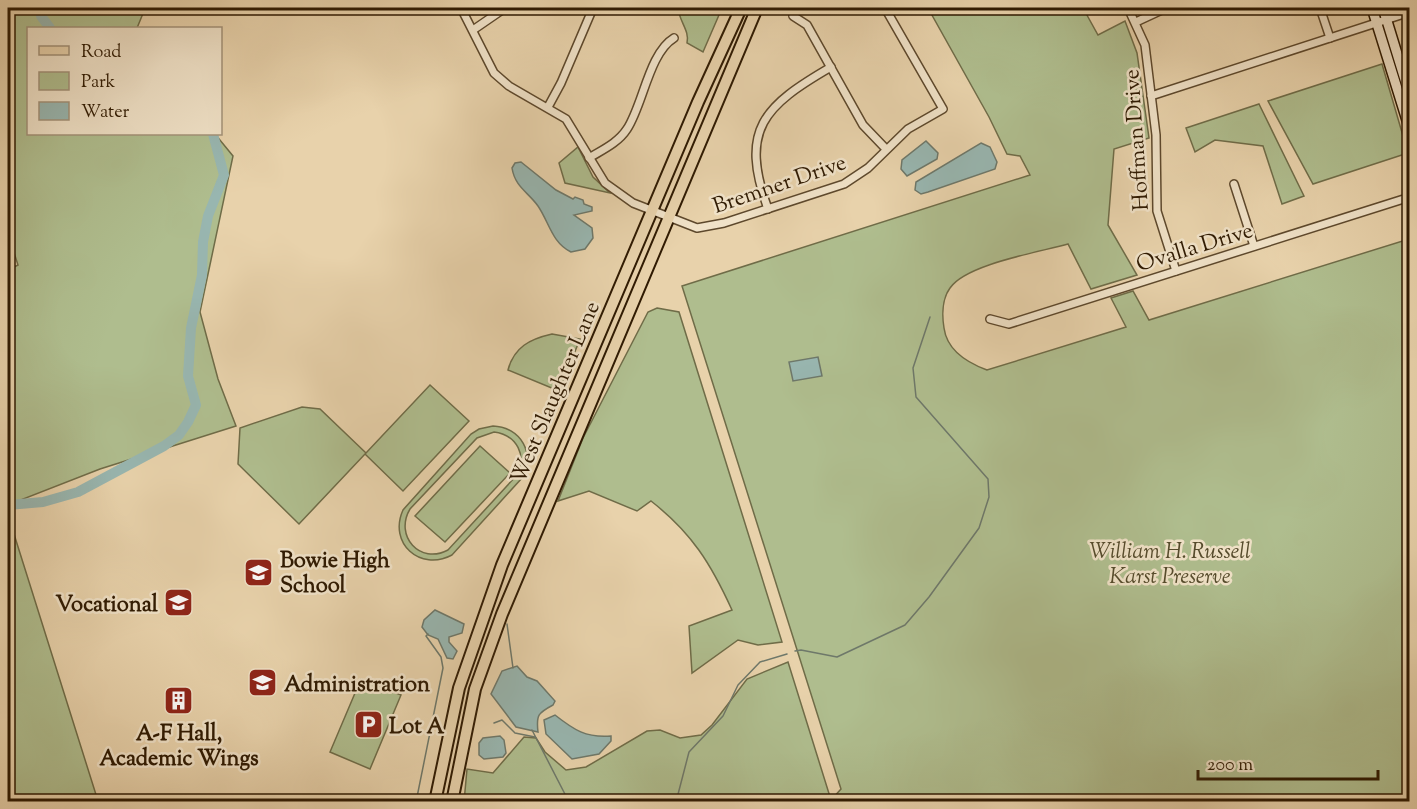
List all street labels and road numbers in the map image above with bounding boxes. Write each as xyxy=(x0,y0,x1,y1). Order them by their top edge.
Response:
street label: Hoffman Drive xyxy=(1117,68,1159,212)
street label: Bremner Drive xyxy=(709,148,851,224)
street label: Ovalla Drive xyxy=(1133,216,1257,282)
street label: West Slaughter Lane xyxy=(504,297,610,490)

